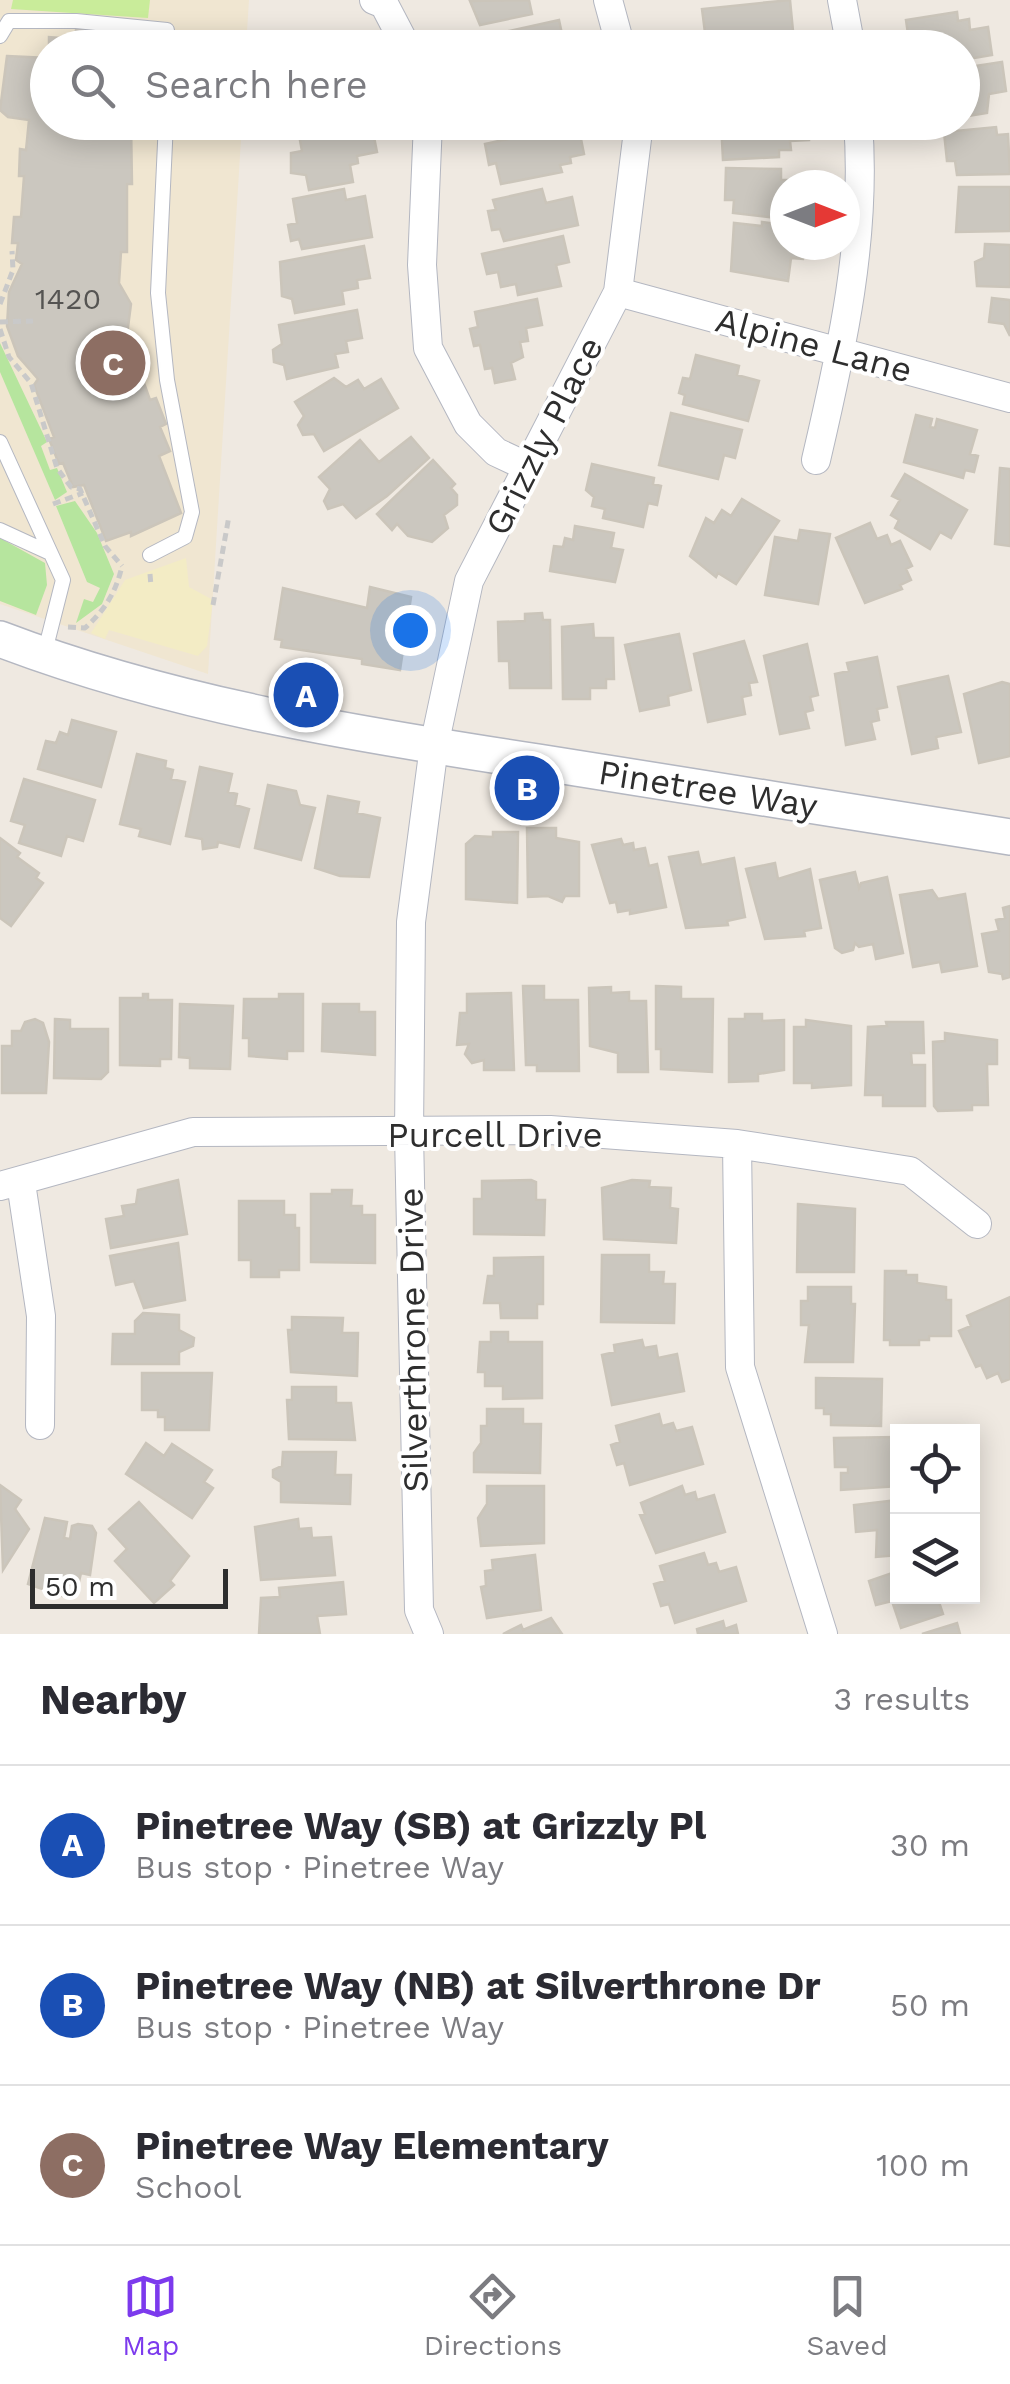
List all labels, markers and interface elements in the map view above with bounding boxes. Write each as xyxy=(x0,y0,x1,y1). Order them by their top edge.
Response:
search box xyxy=(30,30,980,140)
icon: search xyxy=(65,58,120,113)
text: Search here xyxy=(145,63,368,107)
north arrow xyxy=(770,170,860,260)
house number: 1420 xyxy=(35,281,101,316)
street label: Alpine Lane xyxy=(711,299,917,391)
pin: C xyxy=(80,326,146,400)
street label: Grizzly Place xyxy=(476,330,612,542)
your location xyxy=(385,605,436,656)
pin: A xyxy=(274,658,338,732)
pin: B xyxy=(494,750,560,826)
street label: Pinetree Way xyxy=(596,751,820,827)
street label: Purcell Drive xyxy=(387,1114,603,1156)
street label: Silverthrone Drive xyxy=(389,1187,437,1493)
map controls xyxy=(890,1424,980,1604)
button: locate xyxy=(890,1424,980,1514)
button: layers xyxy=(890,1514,980,1604)
scale bar xyxy=(30,1564,228,1608)
text: 50 m xyxy=(45,1570,115,1603)
text: Nearby xyxy=(40,1675,187,1724)
text: 3 results xyxy=(833,1680,970,1718)
text: Pinetree Way (SB) at Grizzly Pl xyxy=(135,1804,706,1848)
text: A xyxy=(62,1826,83,1864)
text: 30 m xyxy=(890,1826,970,1864)
text: Bus stop · Pinetree Way xyxy=(135,1848,504,1886)
text: Pinetree Way (NB) at Silverthrone Dr xyxy=(135,1964,821,2008)
text: B xyxy=(62,1986,83,2024)
text: 50 m xyxy=(890,1986,970,2024)
text: Bus stop · Pinetree Way xyxy=(135,2008,504,2046)
text: Pinetree Way Elementary xyxy=(135,2124,609,2168)
text: C xyxy=(62,2146,83,2184)
text: 100 m xyxy=(876,2146,970,2184)
text: School xyxy=(135,2168,241,2206)
tab: Map xyxy=(122,2269,179,2362)
tab: Directions xyxy=(424,2269,562,2362)
tab: Saved xyxy=(806,2269,888,2362)

